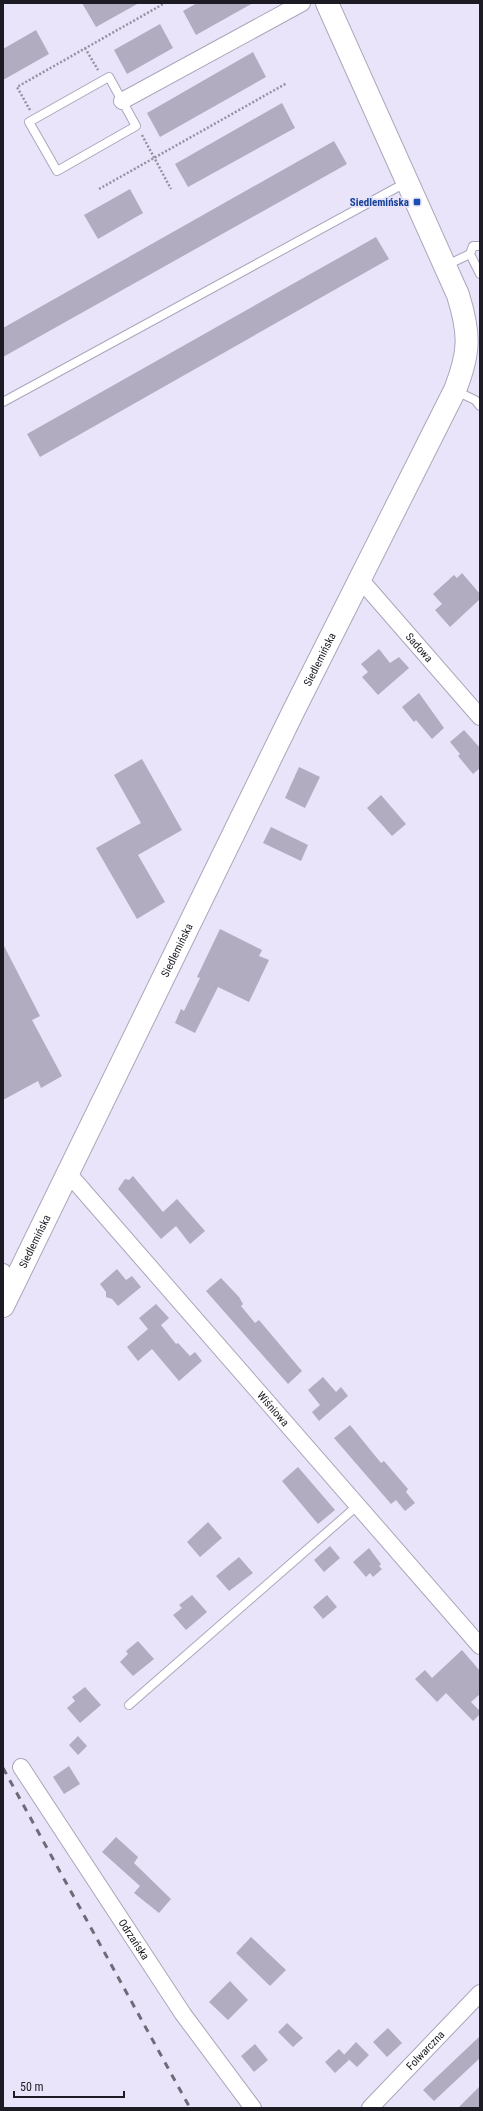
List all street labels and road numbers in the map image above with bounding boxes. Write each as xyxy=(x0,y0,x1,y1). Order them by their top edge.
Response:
street label: Siedlemińska xyxy=(301,630,338,688)
street label: Sadowa xyxy=(403,630,436,665)
street label: Siedlemińska xyxy=(158,921,195,979)
street label: Siedlemińska xyxy=(16,1212,53,1270)
street label: Wiśniowa xyxy=(255,1389,292,1429)
street label: Odrzańska xyxy=(116,1916,152,1962)
street label: Folwarczna xyxy=(403,2028,447,2073)

